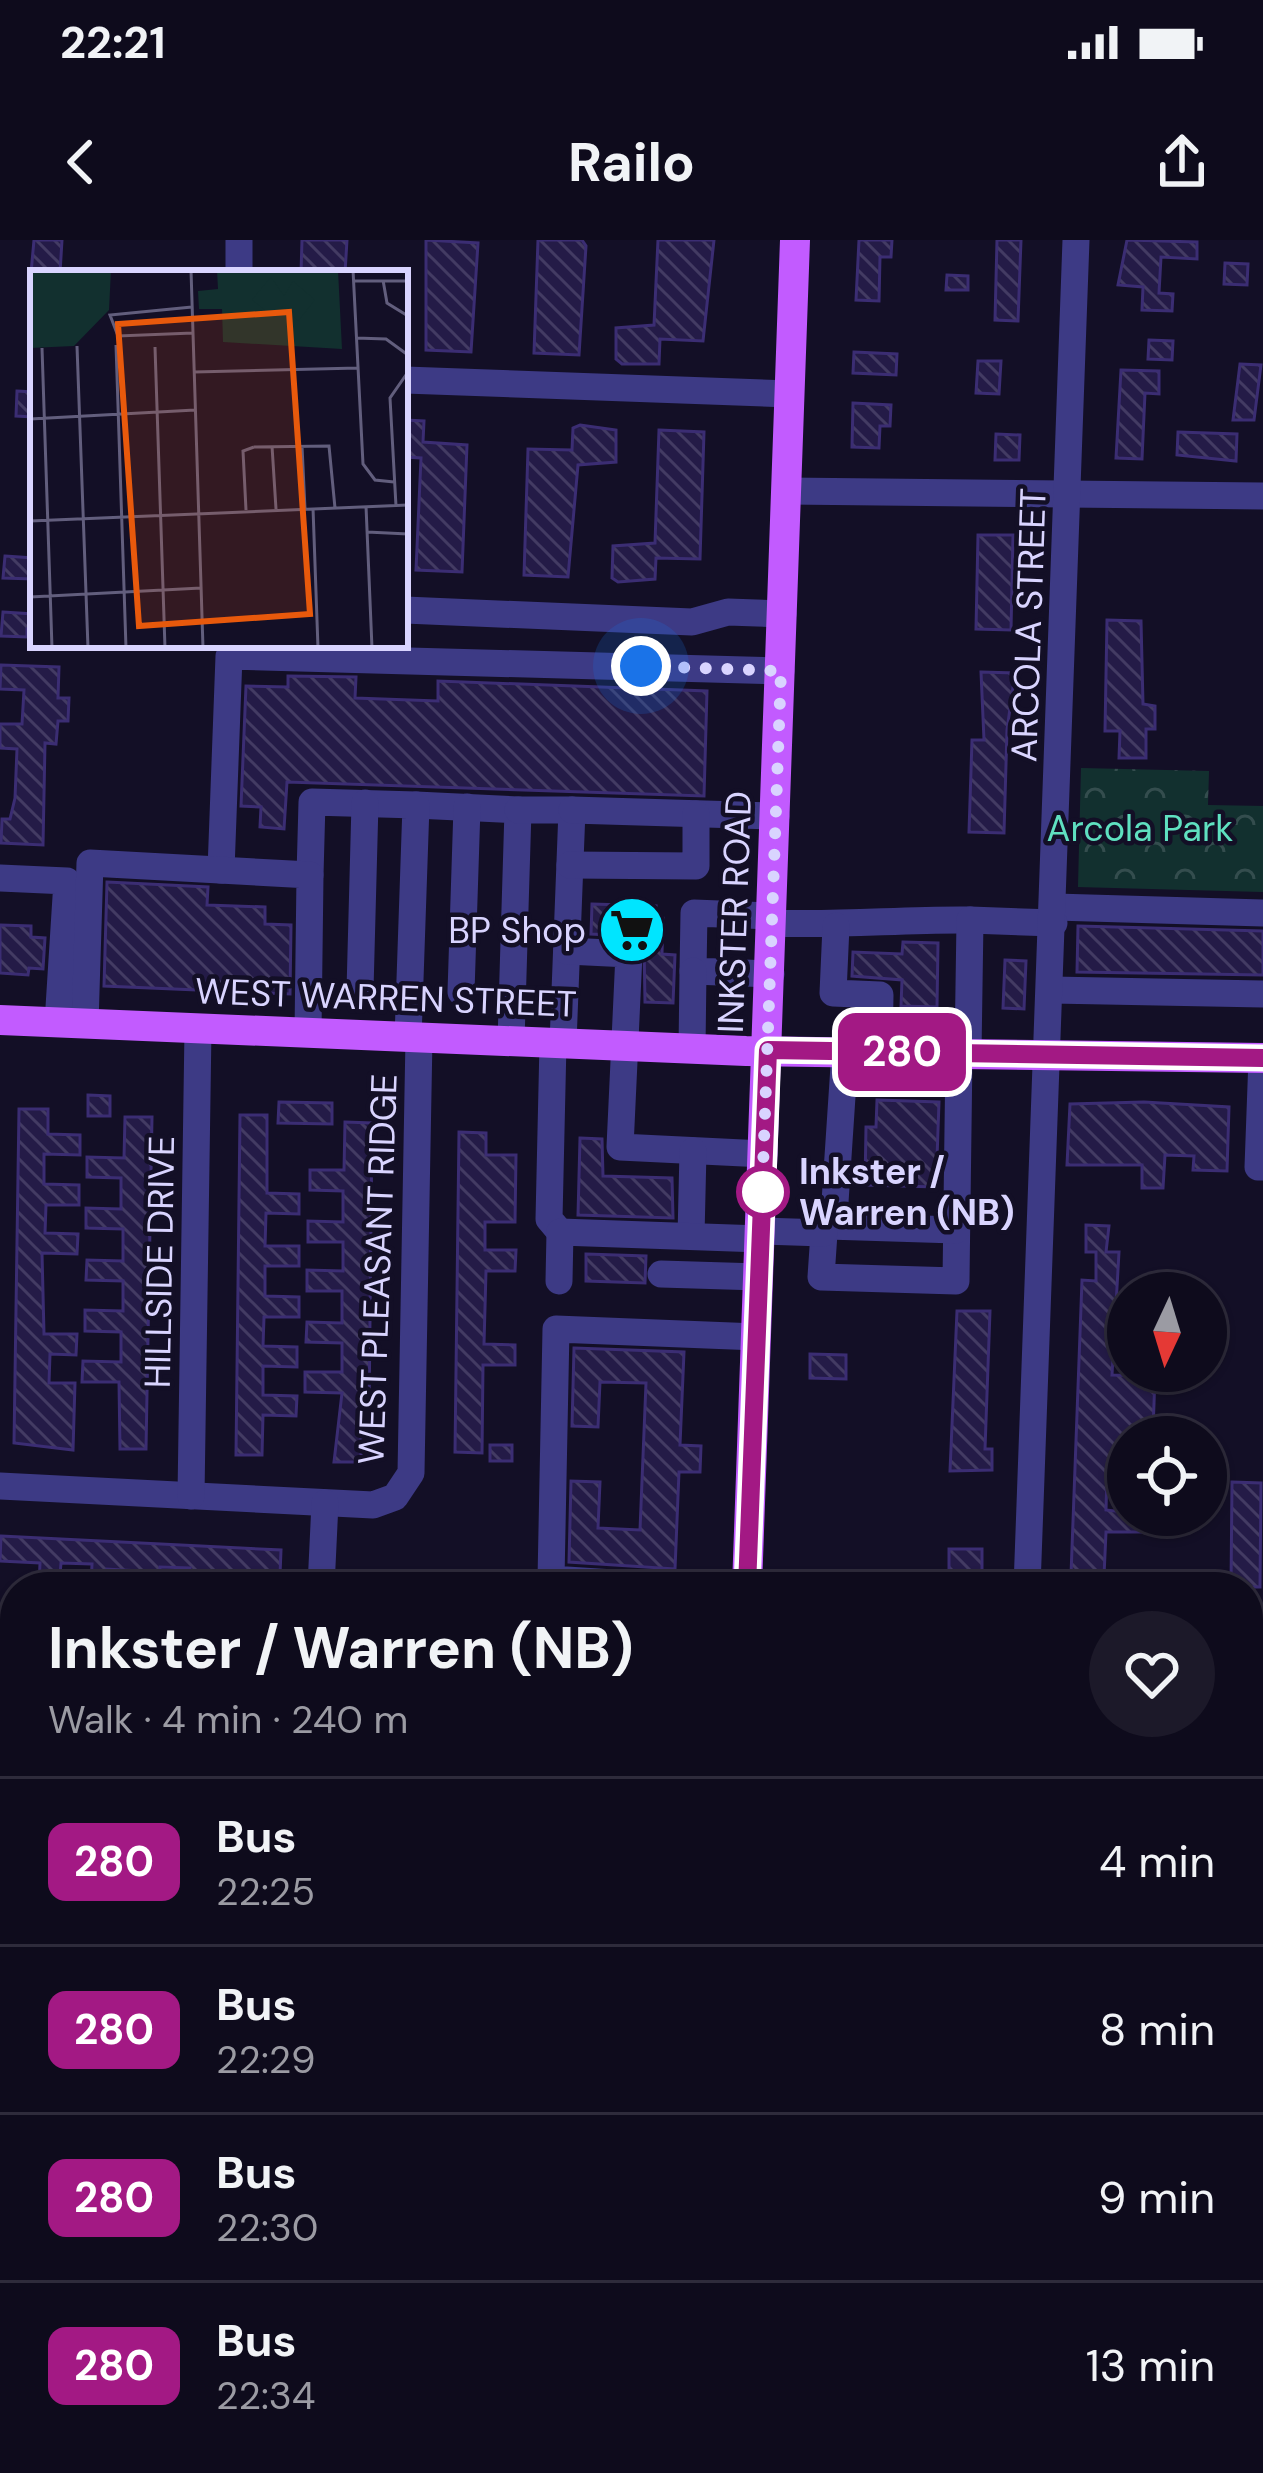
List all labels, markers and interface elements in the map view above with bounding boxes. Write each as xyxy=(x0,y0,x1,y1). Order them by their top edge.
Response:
text: 22:21 xyxy=(60,13,166,72)
text: Railo xyxy=(568,127,695,198)
icon: back xyxy=(48,129,114,195)
icon: share xyxy=(1149,129,1215,195)
inset map xyxy=(30,270,408,648)
street label: ARCOLA STREET xyxy=(1000,487,1057,763)
your location xyxy=(611,636,671,696)
street label: INKSTER ROAD xyxy=(707,790,762,1034)
park label: Arcola Park xyxy=(1047,805,1233,852)
supermarket icon: BP Shop xyxy=(597,895,667,965)
place label: BP Shop xyxy=(448,907,586,954)
street label: WEST WARREN STREET xyxy=(194,967,578,1028)
line badge: 280 xyxy=(833,1013,971,1091)
text: 280 xyxy=(862,1024,942,1079)
street label: WEST PLEASANT RIDGE xyxy=(347,1073,408,1465)
street label: HILLSIDE DRIVE xyxy=(134,1135,185,1389)
place label: Inkster / Warren (NB) xyxy=(799,1148,1015,1236)
marker: Inkster / Warren (NB) xyxy=(738,1167,788,1217)
north arrow xyxy=(1107,1272,1227,1392)
map controls xyxy=(1107,1272,1227,1536)
button: locate xyxy=(1107,1416,1227,1536)
text: Inkster / Warren (NB) xyxy=(48,1611,634,1686)
button: heart xyxy=(1089,1611,1215,1737)
text: Walk · 4 min · 240 m xyxy=(48,1694,408,1745)
text: Bus xyxy=(216,1807,296,1866)
text: 4 min xyxy=(1099,1832,1215,1891)
text: 280 xyxy=(74,1834,154,1889)
text: 22:25 xyxy=(216,1866,315,1917)
text: Bus xyxy=(216,1975,296,2034)
text: 8 min xyxy=(1099,2000,1215,2059)
text: 280 xyxy=(74,2002,154,2057)
text: 22:29 xyxy=(216,2034,315,2085)
text: Bus xyxy=(216,2143,296,2202)
text: 9 min xyxy=(1098,2168,1215,2227)
text: 280 xyxy=(74,2170,154,2225)
text: 22:30 xyxy=(216,2202,319,2253)
text: Bus xyxy=(216,2311,296,2370)
text: 13 min xyxy=(1086,2336,1215,2395)
text: 280 xyxy=(74,2338,154,2393)
text: 22:34 xyxy=(216,2370,316,2421)

